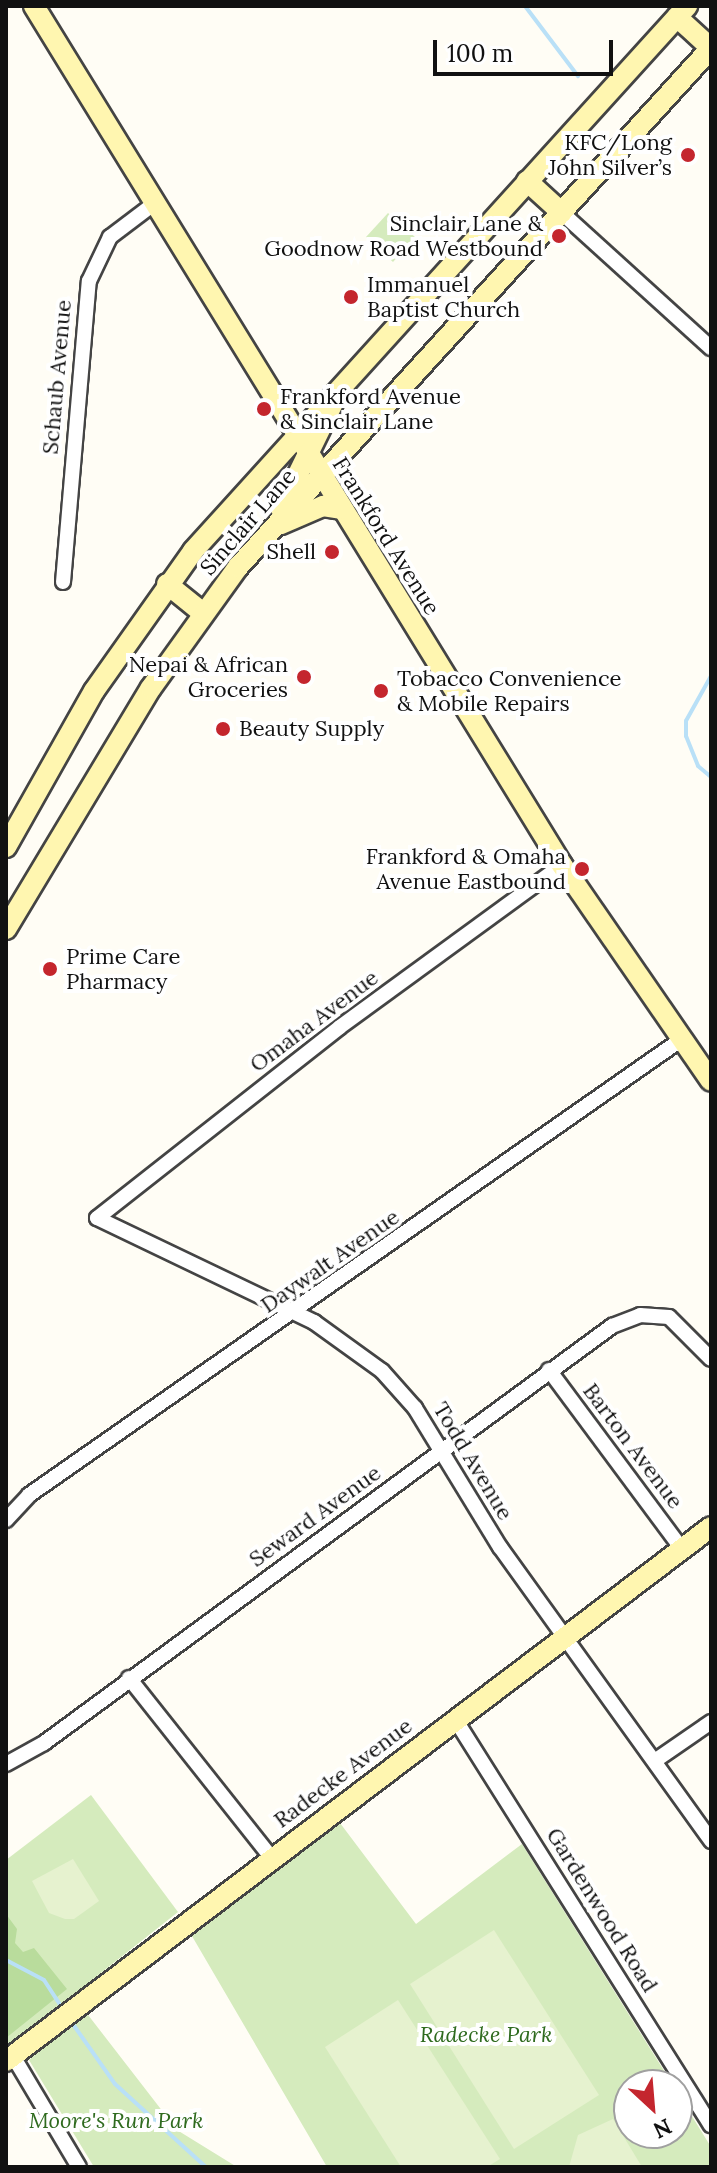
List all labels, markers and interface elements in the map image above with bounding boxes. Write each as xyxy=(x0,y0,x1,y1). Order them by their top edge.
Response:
scale bar xyxy=(437,24,617,74)
text: 100 m xyxy=(447,38,513,69)
place label: KFC/Long John Silver’s xyxy=(548,129,672,180)
marker: KFC/Long John Silver’s xyxy=(679,146,697,164)
place label: Sinclair Lane & Goodnow Road Westbound xyxy=(264,210,543,262)
marker: Sinclair Lane & Goodnow Road Westbound xyxy=(550,227,568,245)
place label: Immanuel Baptist Church xyxy=(367,271,520,322)
marker: Immanuel Baptist Church xyxy=(342,288,360,306)
street label: Schaub Avenue xyxy=(37,299,77,455)
place label: Frankford Avenue & Sinclair Lane xyxy=(280,383,461,434)
marker: Frankford Avenue & Sinclair Lane xyxy=(255,400,273,418)
street label: Frankford Avenue xyxy=(327,452,445,620)
street label: Sinclair Lane xyxy=(195,463,301,581)
place label: Shell xyxy=(266,539,316,565)
marker: Shell xyxy=(323,543,341,561)
place label: Nepai & African Groceries xyxy=(129,651,288,702)
place label: Tobacco Convenience & Mobile Repairs xyxy=(397,665,621,716)
marker: Nepai & African Groceries xyxy=(295,668,313,686)
marker: Tobacco Convenience & Mobile Repairs xyxy=(372,682,390,700)
place label: Beauty Supply xyxy=(239,716,384,742)
marker: Beauty Supply xyxy=(214,720,232,738)
place label: Frankford & Omaha Avenue Eastbound xyxy=(366,843,566,894)
marker: Frankford & Omaha Avenue Eastbound xyxy=(573,860,591,878)
place label: Prime Care Pharmacy xyxy=(66,943,180,994)
marker: Prime Care Pharmacy xyxy=(41,960,59,978)
street label: Omaha Avenue xyxy=(245,964,383,1078)
street label: Daywalt Avenue xyxy=(256,1204,404,1318)
street label: Barton Avenue xyxy=(577,1378,689,1514)
street label: Todd Avenue xyxy=(428,1397,518,1525)
street label: Seward Avenue xyxy=(244,1459,386,1573)
street label: Radecke Avenue xyxy=(269,1713,417,1833)
street label: Gardenwood Road xyxy=(541,1823,663,1997)
park label: Radecke Park xyxy=(420,2022,552,2048)
north arrow xyxy=(613,2069,693,2149)
park label: Moore's Run Park xyxy=(29,2108,203,2134)
text: N xyxy=(649,2112,676,2145)

